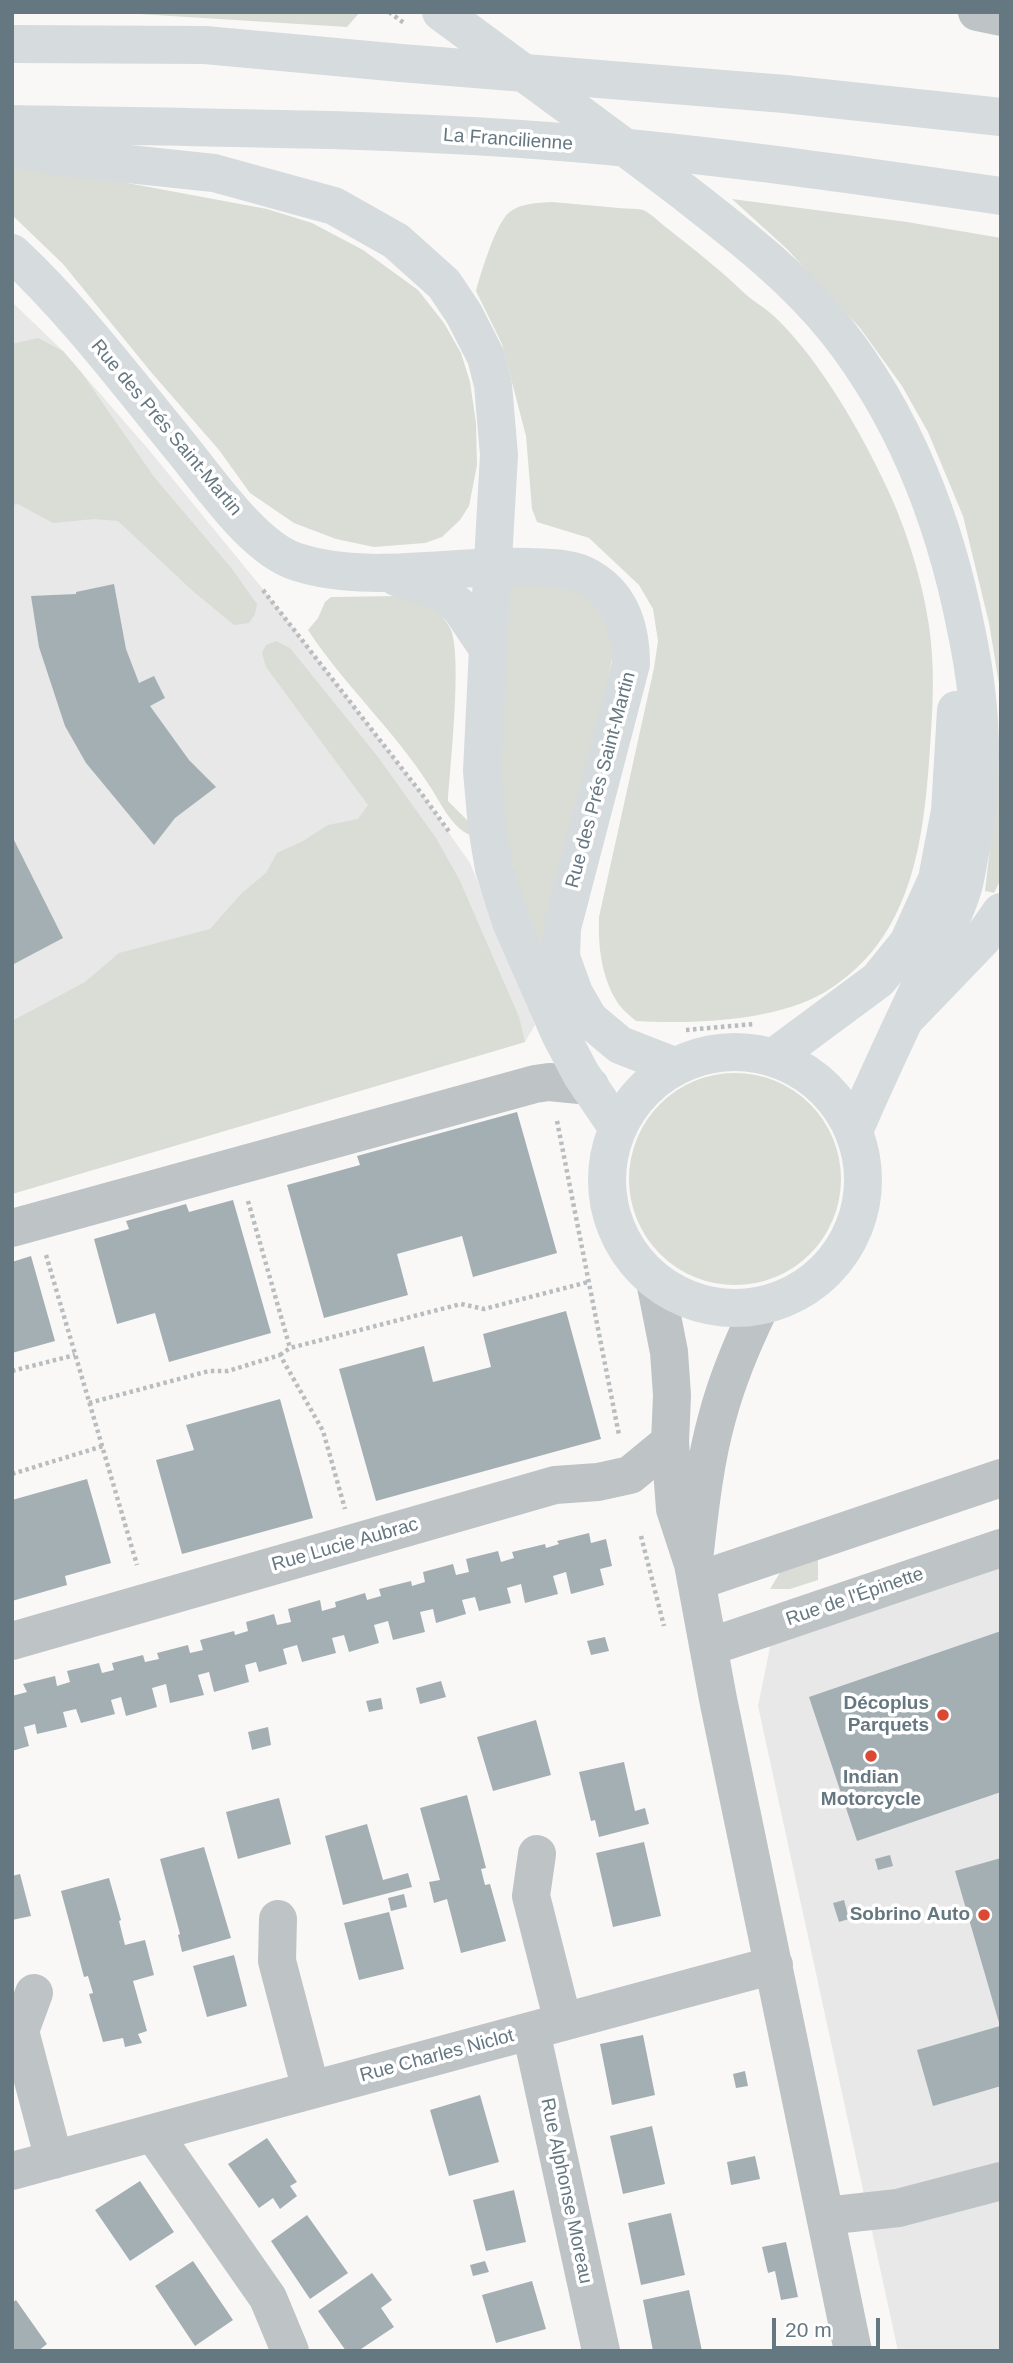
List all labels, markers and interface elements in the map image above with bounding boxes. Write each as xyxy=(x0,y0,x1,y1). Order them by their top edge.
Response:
street label: La Francilienne xyxy=(442,124,574,156)
street label: Rue des Prés Saint-Martin xyxy=(86,335,246,521)
street label: Rue des Prés Saint-Martin xyxy=(561,669,641,891)
street label: Rue Lucie Aubrac xyxy=(269,1513,421,1577)
street label: Rue de l'Épinette xyxy=(783,1563,927,1631)
place label: Décoplus Parquets xyxy=(843,1693,929,1737)
marker: Décoplus Parquets xyxy=(935,1707,951,1723)
marker: Indian Motorcycle xyxy=(863,1748,879,1764)
place label: Indian Motorcycle xyxy=(821,1767,921,1811)
place label: Sobrino Auto xyxy=(850,1904,970,1926)
marker: Sobrino Auto xyxy=(976,1907,992,1923)
street label: Rue Charles Niclot xyxy=(358,2024,516,2088)
street label: Rue Alphonse Moreau xyxy=(535,2096,597,2286)
scale bar xyxy=(775,2304,884,2348)
text: 20 m xyxy=(785,2318,832,2341)

